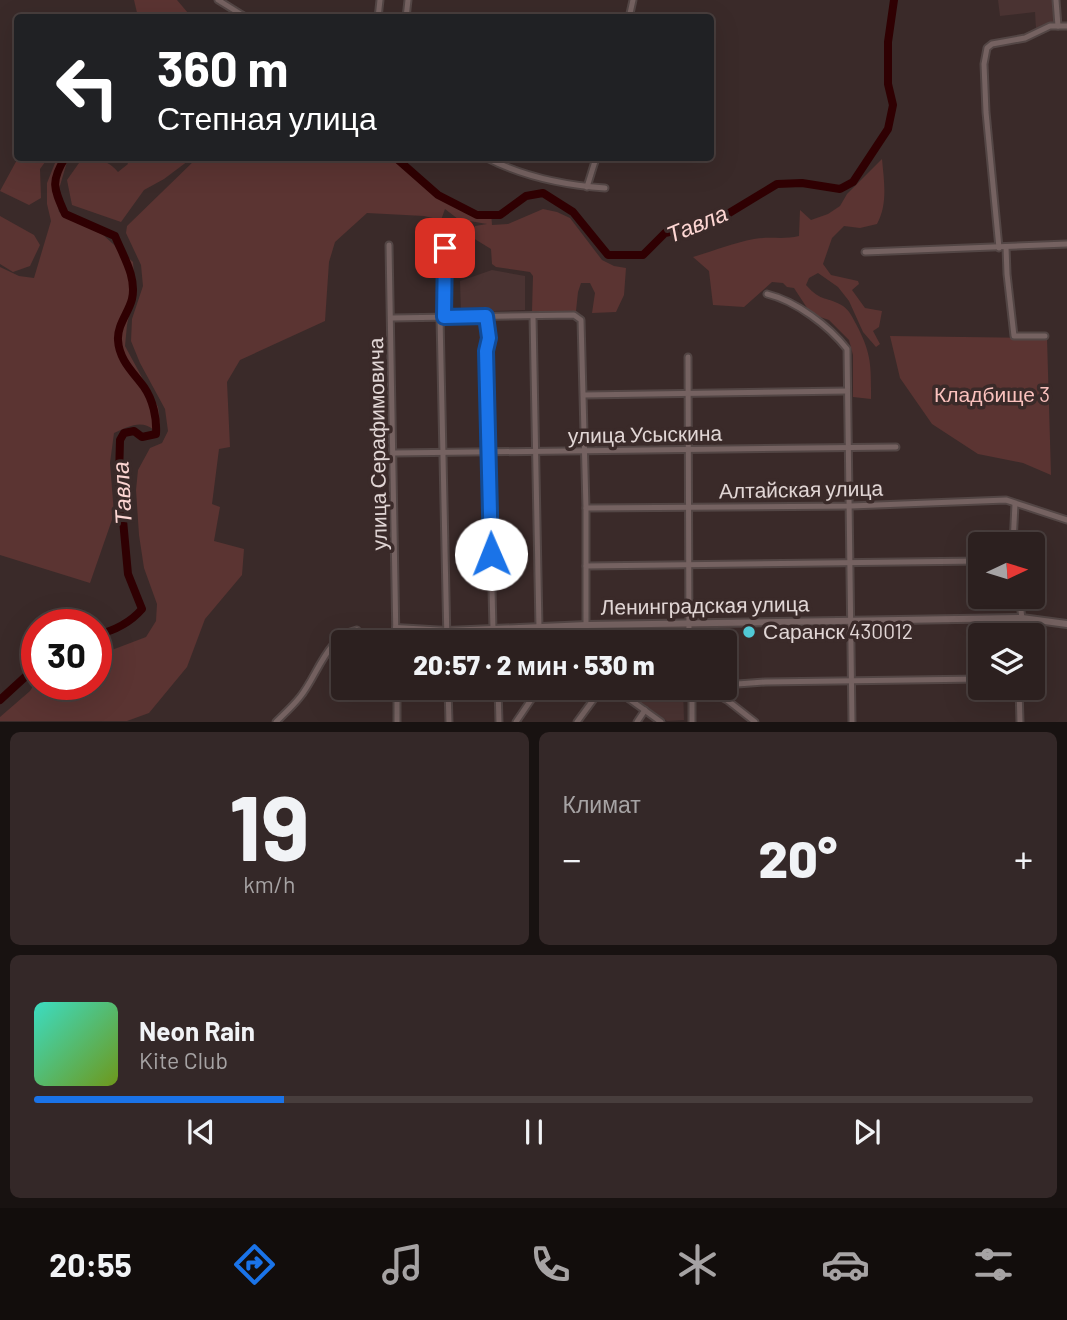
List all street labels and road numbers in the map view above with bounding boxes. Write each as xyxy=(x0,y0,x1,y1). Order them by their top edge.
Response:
street label: улица Серафимовича xyxy=(362,337,391,551)
street label: улица Усыскина xyxy=(568,420,723,447)
street label: Алтайская улица xyxy=(719,475,884,502)
street label: Ленинградская улица xyxy=(600,590,810,619)

